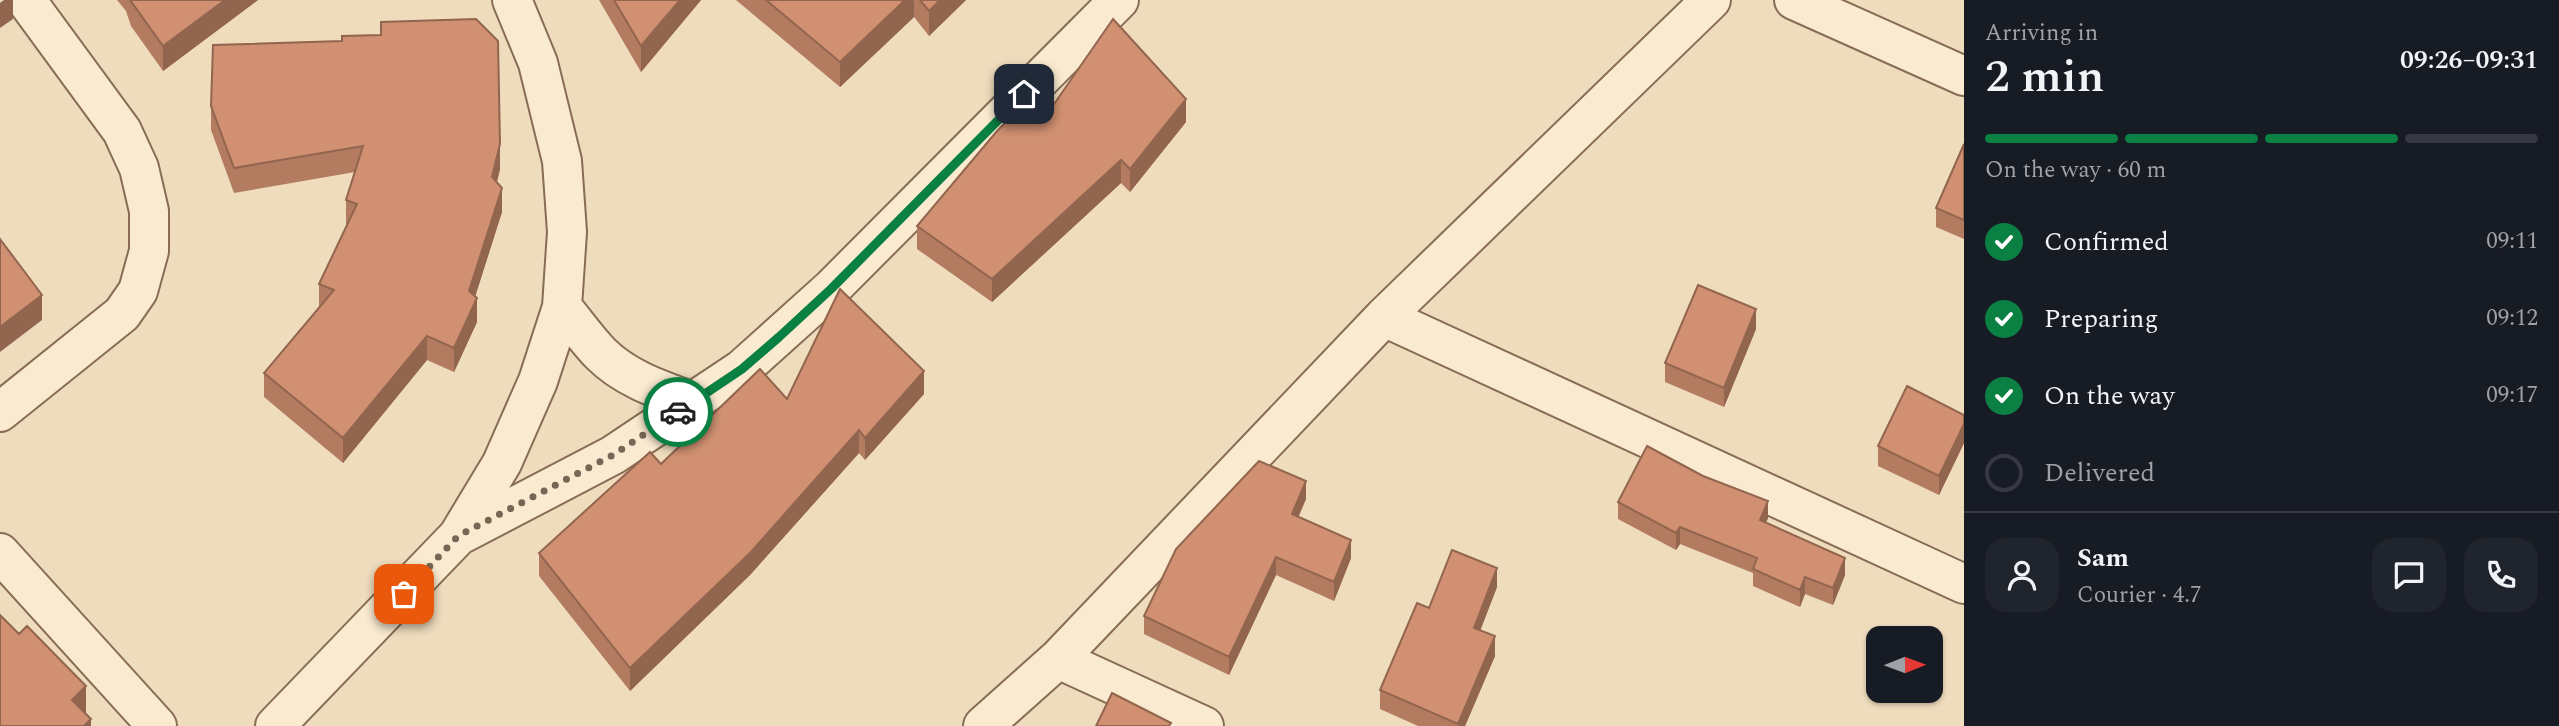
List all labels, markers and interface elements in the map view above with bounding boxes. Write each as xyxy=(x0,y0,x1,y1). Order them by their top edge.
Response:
text: Arriving in xyxy=(1985,16,2098,51)
text: 09:26–09:31 xyxy=(2400,40,2538,80)
text: 2 min xyxy=(1985,42,2104,112)
pin xyxy=(994,64,1054,124)
icon: home xyxy=(1005,75,1043,113)
text: On the way · 60 m xyxy=(1985,153,2166,188)
text: Confirmed xyxy=(2044,222,2169,262)
icon: check xyxy=(1985,223,2023,261)
text: 09:11 xyxy=(2486,224,2538,259)
text: Preparing xyxy=(2044,299,2158,339)
icon: check xyxy=(1985,300,2023,338)
text: 09:12 xyxy=(2486,301,2538,336)
text: On the way xyxy=(2044,376,2175,416)
courier xyxy=(643,377,713,447)
icon: check xyxy=(1985,377,2023,415)
text: 09:17 xyxy=(2486,378,2538,413)
icon: car xyxy=(659,393,697,431)
text: Delivered xyxy=(2044,453,2155,493)
button: person xyxy=(1985,538,2059,612)
text: Sam xyxy=(2077,538,2129,578)
button: chat xyxy=(2372,538,2446,612)
button: phone xyxy=(2464,538,2538,612)
pin xyxy=(374,564,434,624)
icon: bag xyxy=(385,575,423,613)
text: Courier · 4.7 xyxy=(2077,578,2202,613)
north arrow xyxy=(1866,626,1942,704)
map controls xyxy=(1866,626,1943,703)

